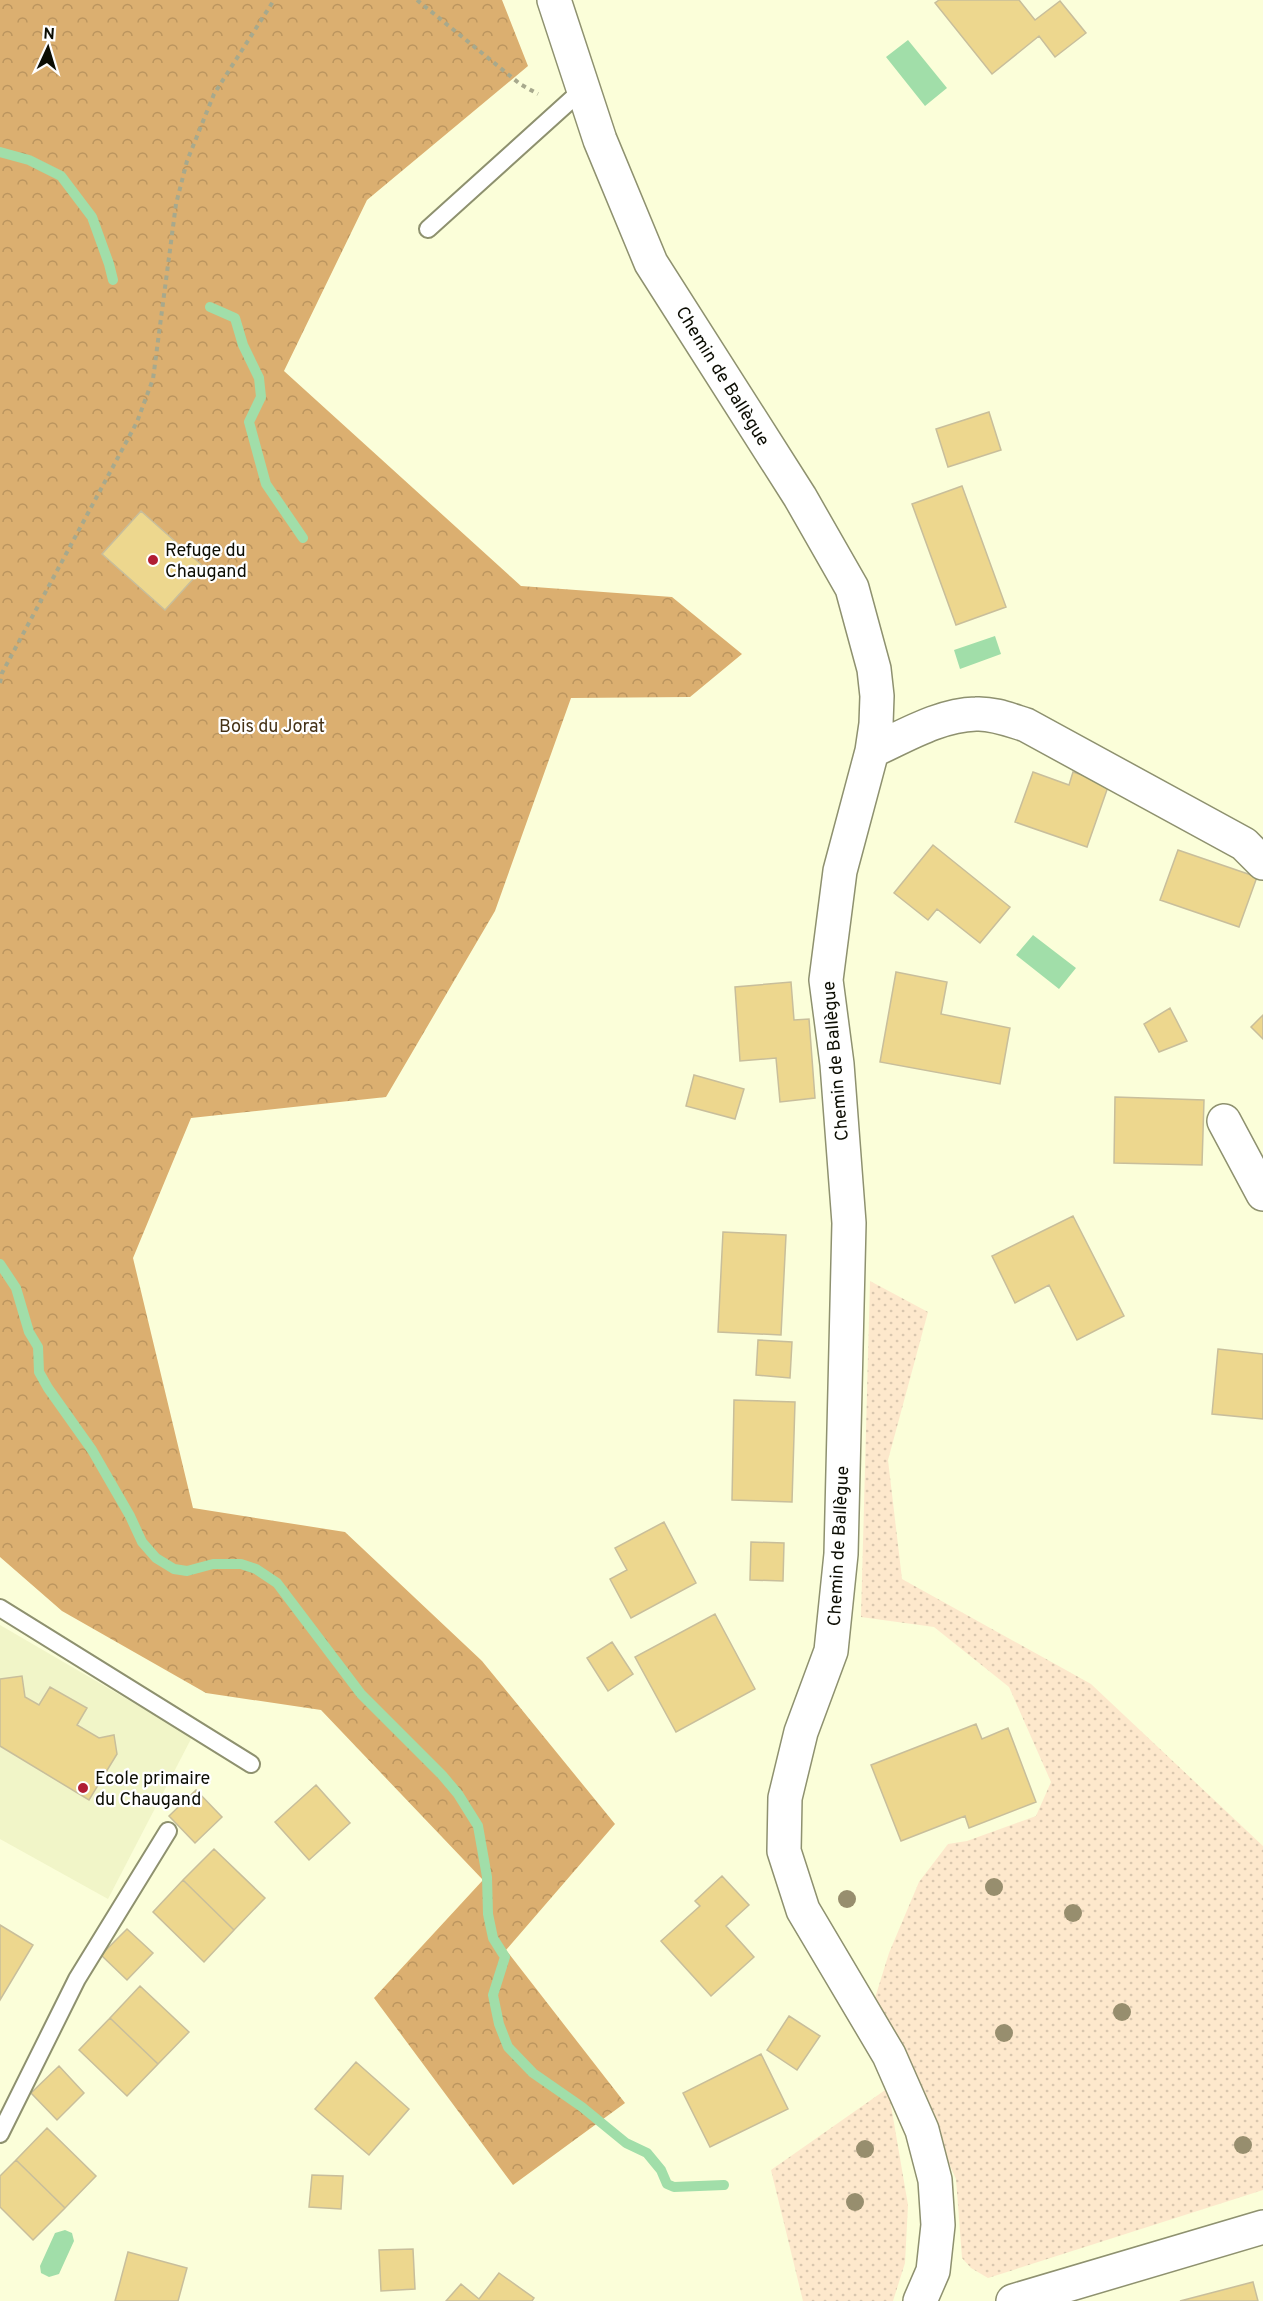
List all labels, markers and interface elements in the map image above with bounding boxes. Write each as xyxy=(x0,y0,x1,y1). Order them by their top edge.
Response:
north arrow xyxy=(18,18,78,78)
text: N xyxy=(42,25,55,45)
street label: Chemin de Ballègue xyxy=(669,303,774,451)
place label: Refuge du Chaugand xyxy=(165,540,247,584)
marker: Refuge du Chaugand xyxy=(146,553,160,567)
park label: Bois du Jorat xyxy=(219,716,325,739)
street label: Chemin de Ballègue xyxy=(818,980,855,1142)
street label: Chemin de Ballègue xyxy=(824,1465,855,1627)
place label: Ecole primaire du Chaugand xyxy=(95,1768,210,1812)
marker: Ecole primaire du Chaugand xyxy=(76,1781,90,1795)

